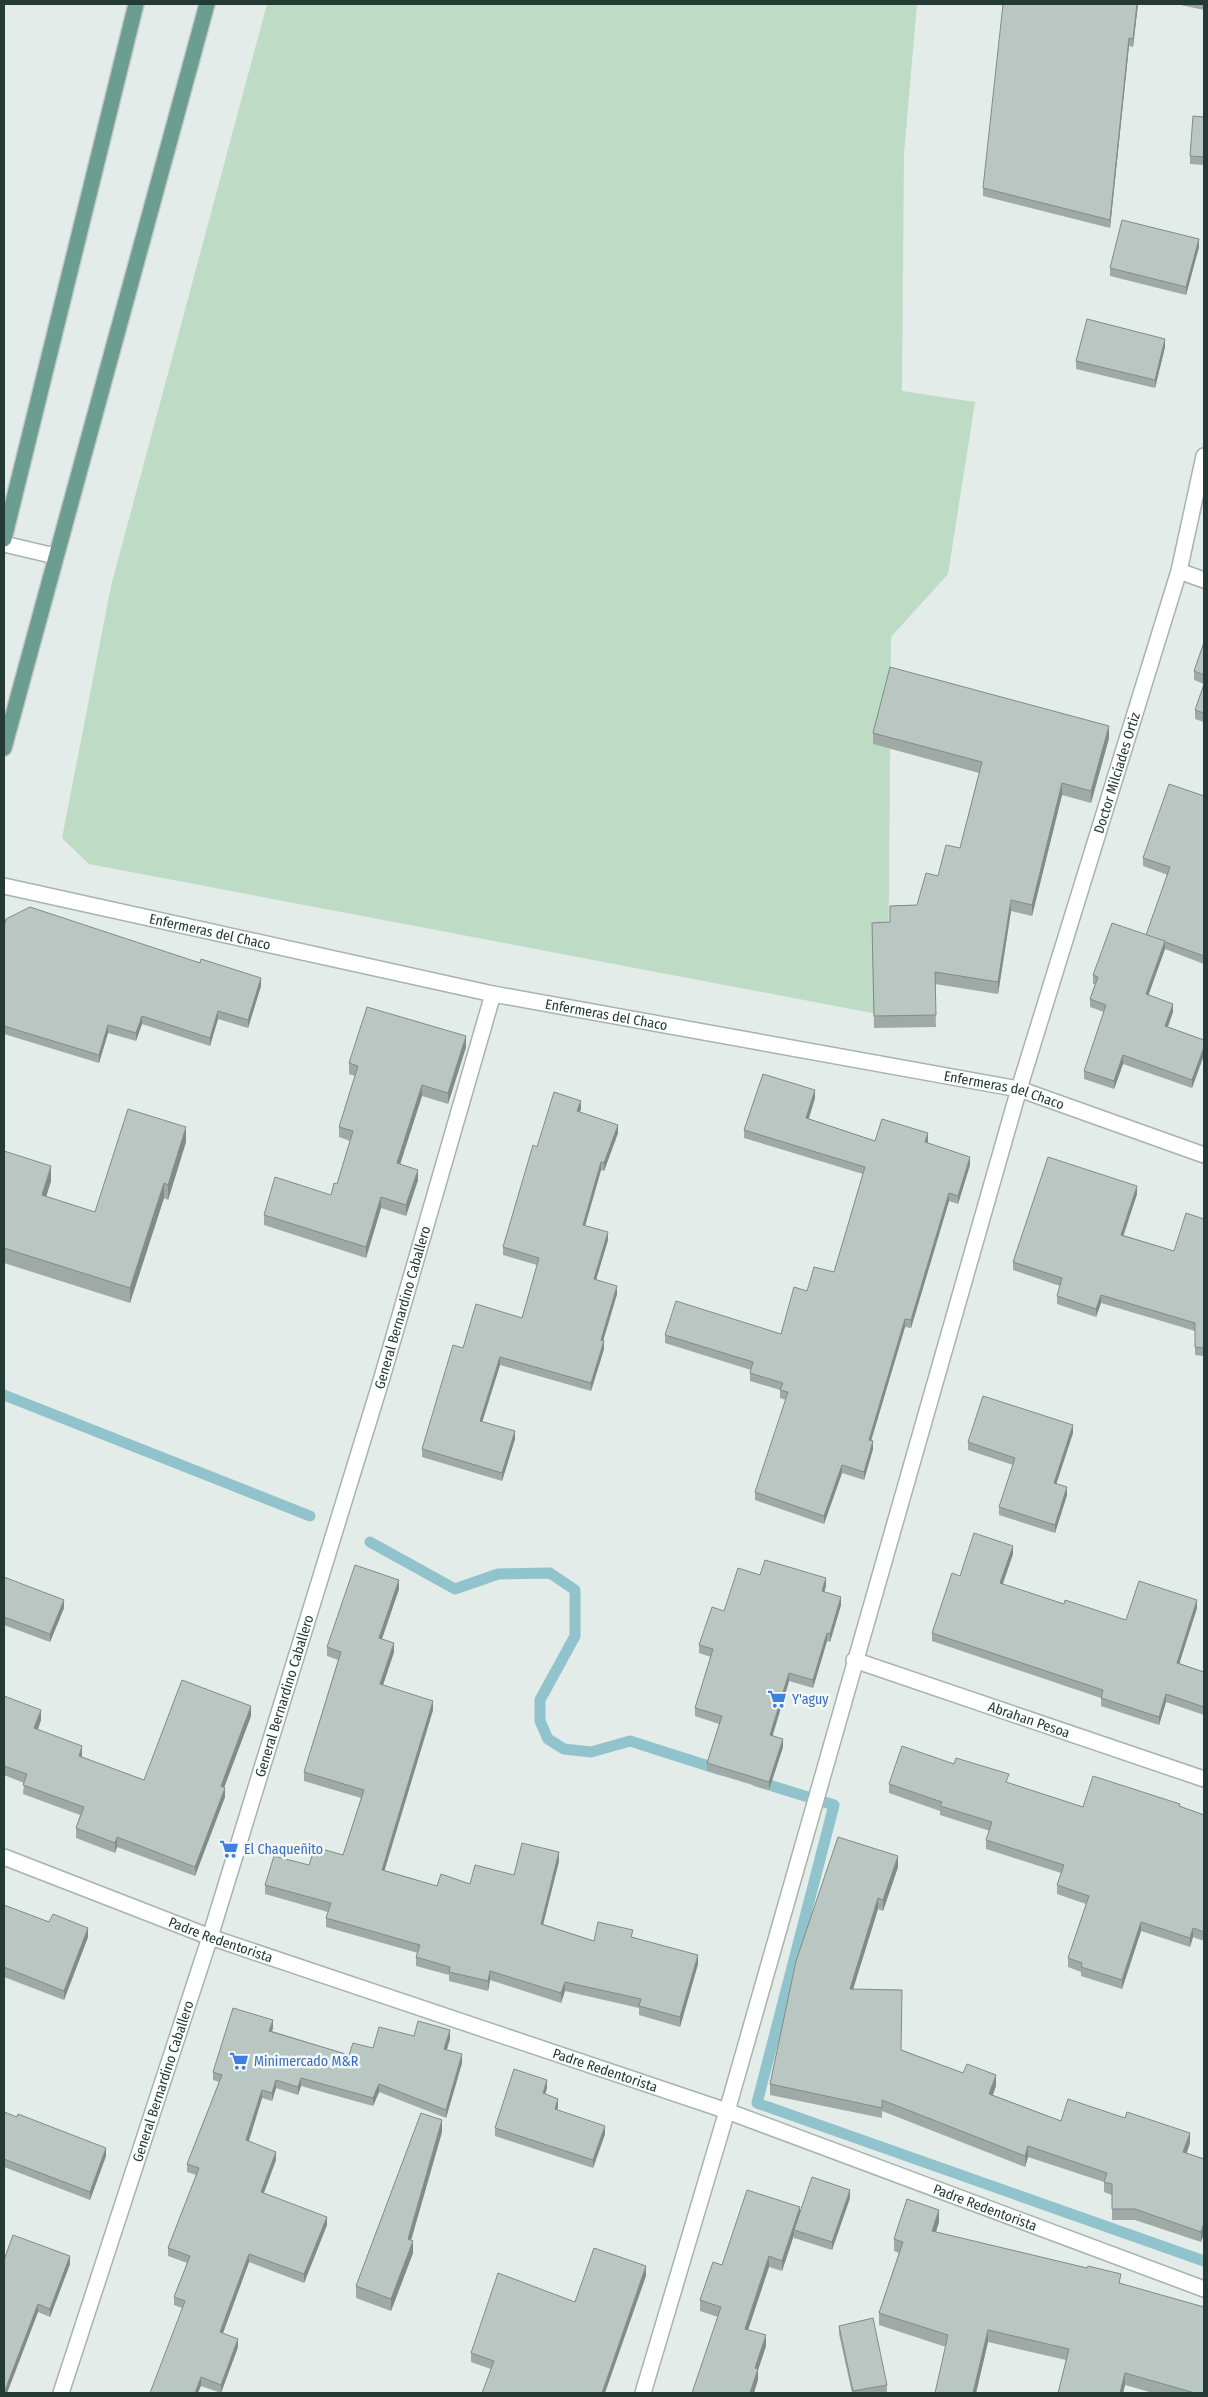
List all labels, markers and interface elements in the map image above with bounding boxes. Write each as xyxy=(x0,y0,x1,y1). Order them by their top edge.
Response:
street label: Doctor Milcíades Ortiz xyxy=(1090,710,1144,836)
street label: Enfermeras del Chaco xyxy=(148,910,272,954)
street label: Enfermeras del Chaco xyxy=(544,996,669,1034)
street label: Enfermeras del Chaco xyxy=(942,1068,1067,1113)
street label: General Bernardino Caballero xyxy=(371,1224,434,1391)
street label: General Bernardino Caballero xyxy=(252,1613,318,1779)
supermarket icon: Y'aguy xyxy=(766,1688,788,1710)
place label: Y'aguy xyxy=(792,1691,829,1708)
street label: Abrahan Pesoa xyxy=(986,1698,1072,1742)
supermarket icon: El Chaqueñito xyxy=(218,1838,240,1860)
place label: El Chaqueñito xyxy=(244,1841,323,1858)
street label: Padre Redentorista xyxy=(166,1914,275,1967)
street label: General Bernardino Caballero xyxy=(129,1998,198,2164)
street label: Padre Redentorista xyxy=(551,2045,660,2096)
supermarket icon: Minimercado M&R xyxy=(228,2050,250,2072)
place label: Minimercado M&R xyxy=(254,2053,359,2070)
street label: Padre Redentorista xyxy=(931,2181,1039,2235)

